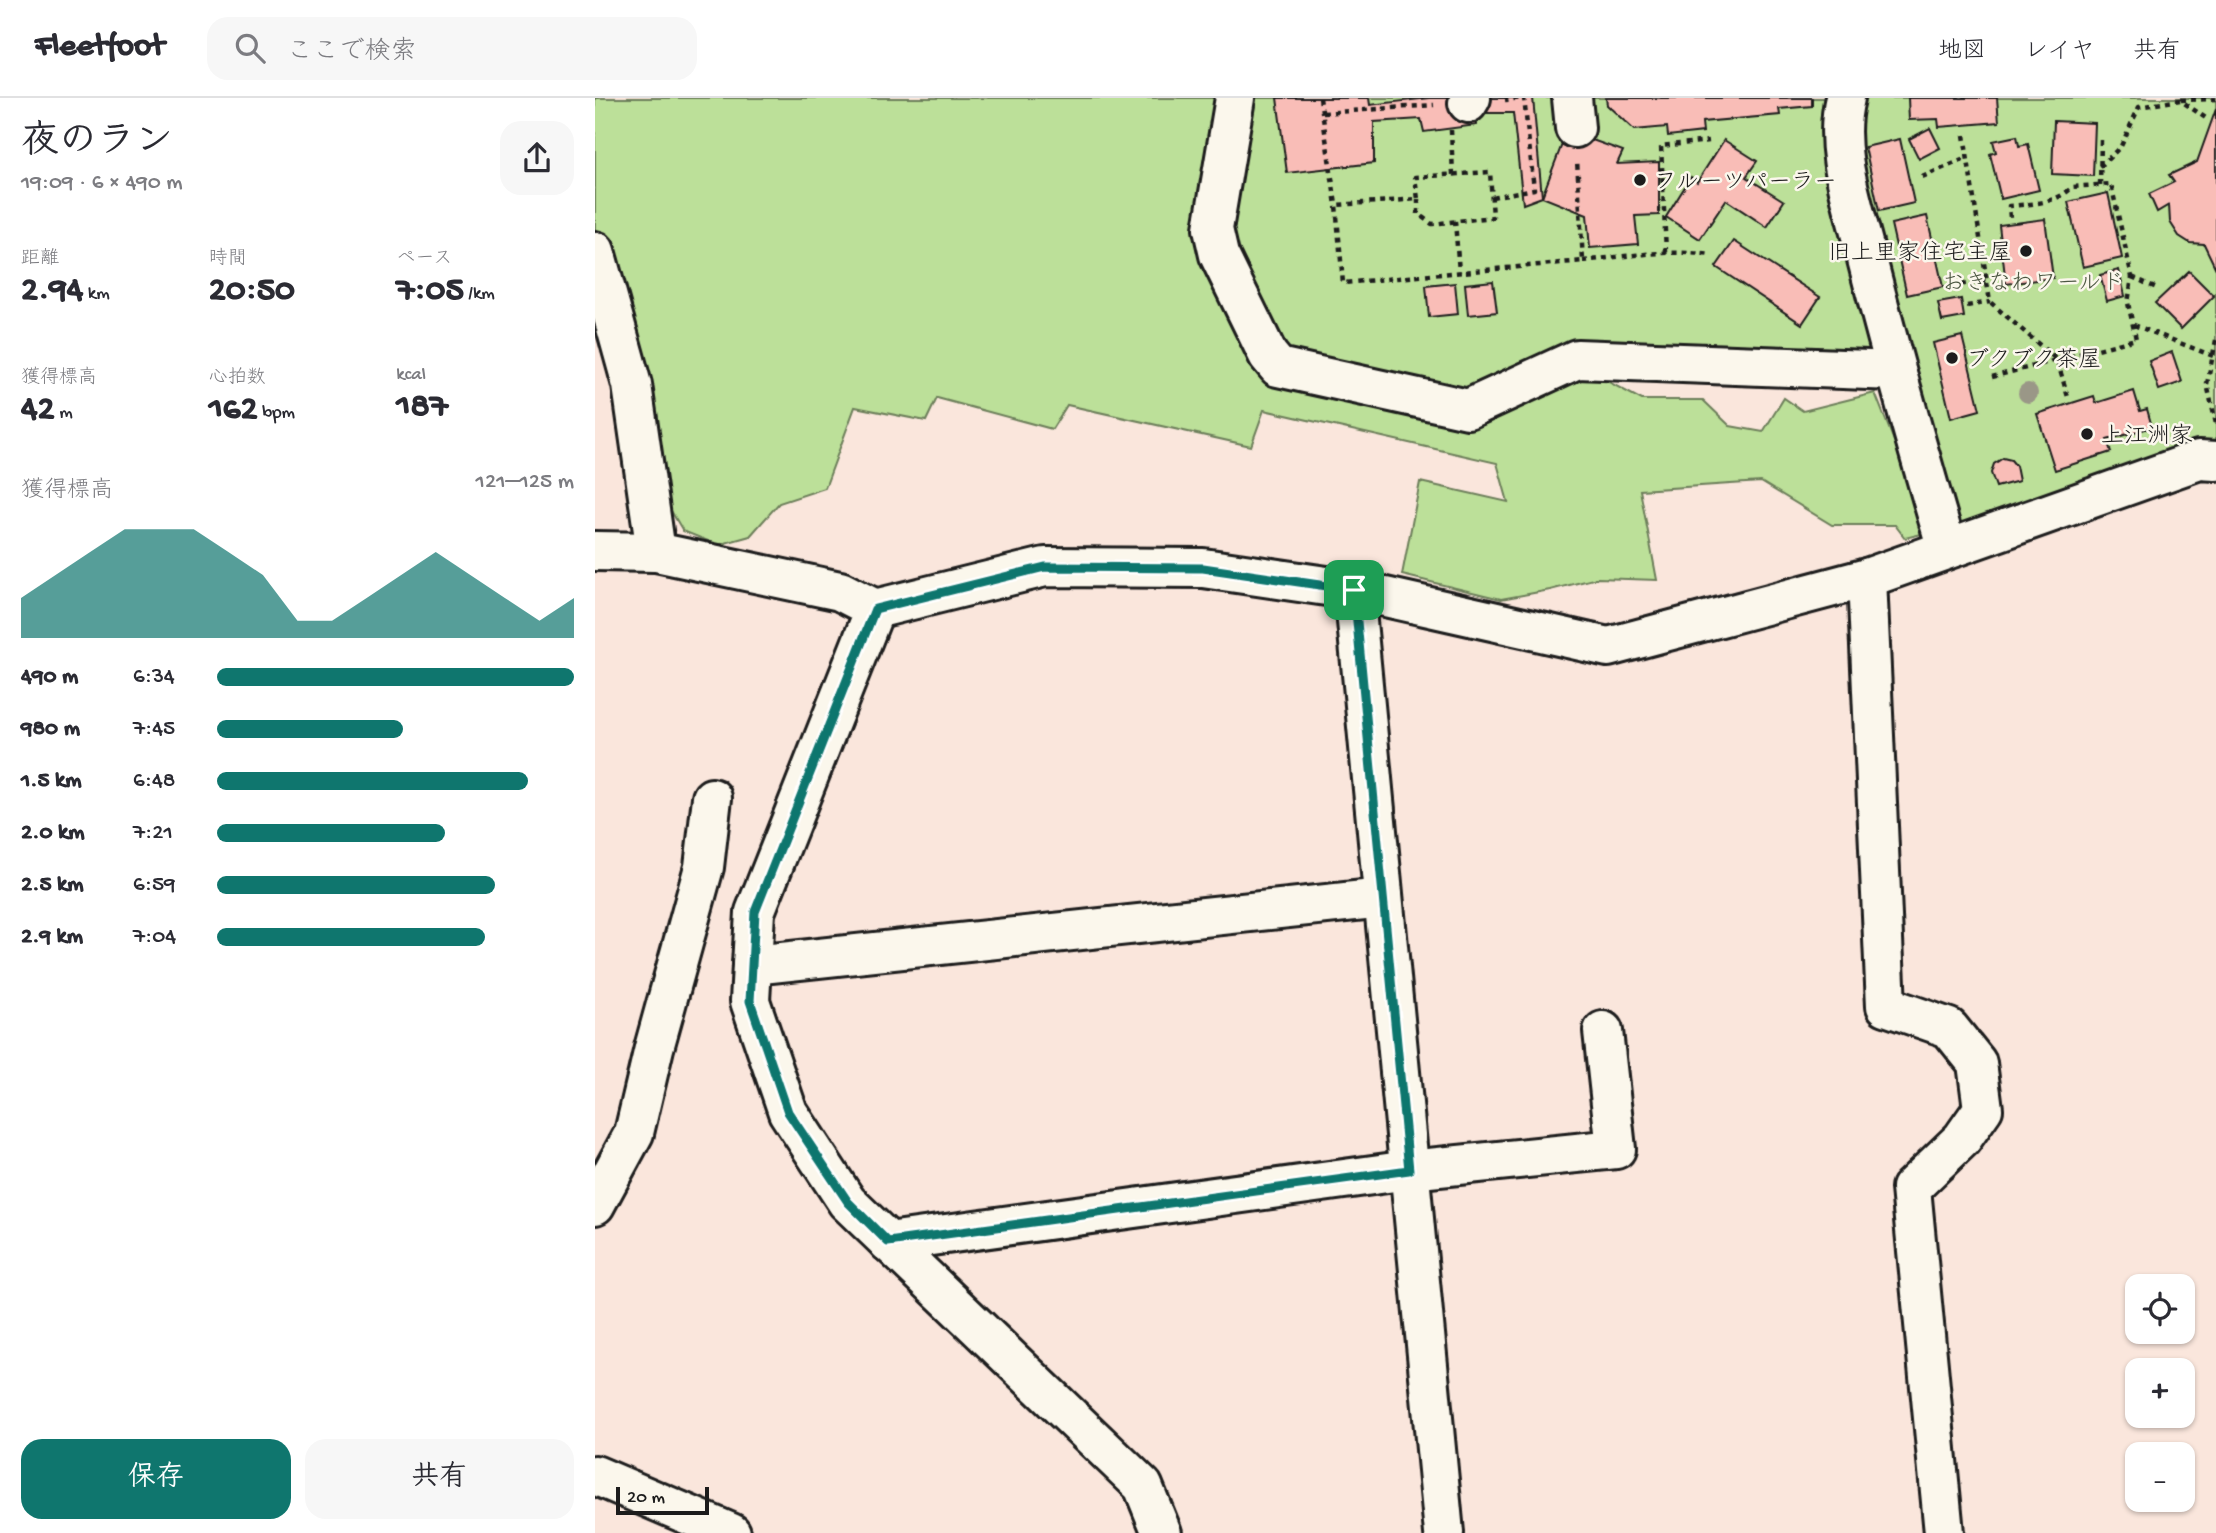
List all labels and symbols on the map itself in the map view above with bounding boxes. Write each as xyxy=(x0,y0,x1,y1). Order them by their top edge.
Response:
place label: フルーツパーラー xyxy=(1654,170,1837,197)
marker: フルーツパーラー xyxy=(1632,172,1648,188)
place label: 旧上里家住宅主屋 xyxy=(1828,240,2012,268)
marker: 旧上里家住宅主屋 xyxy=(2018,243,2034,259)
park label: おきなわワールド xyxy=(1942,271,2124,298)
place label: ブクブク茶屋 xyxy=(1966,347,2101,375)
marker: ブクブク茶屋 xyxy=(1944,350,1960,366)
place label: 上江洲家 xyxy=(2101,423,2193,451)
marker: 上江洲家 xyxy=(2079,426,2095,442)
pin xyxy=(1324,560,1384,620)
scale bar xyxy=(616,1484,709,1516)

